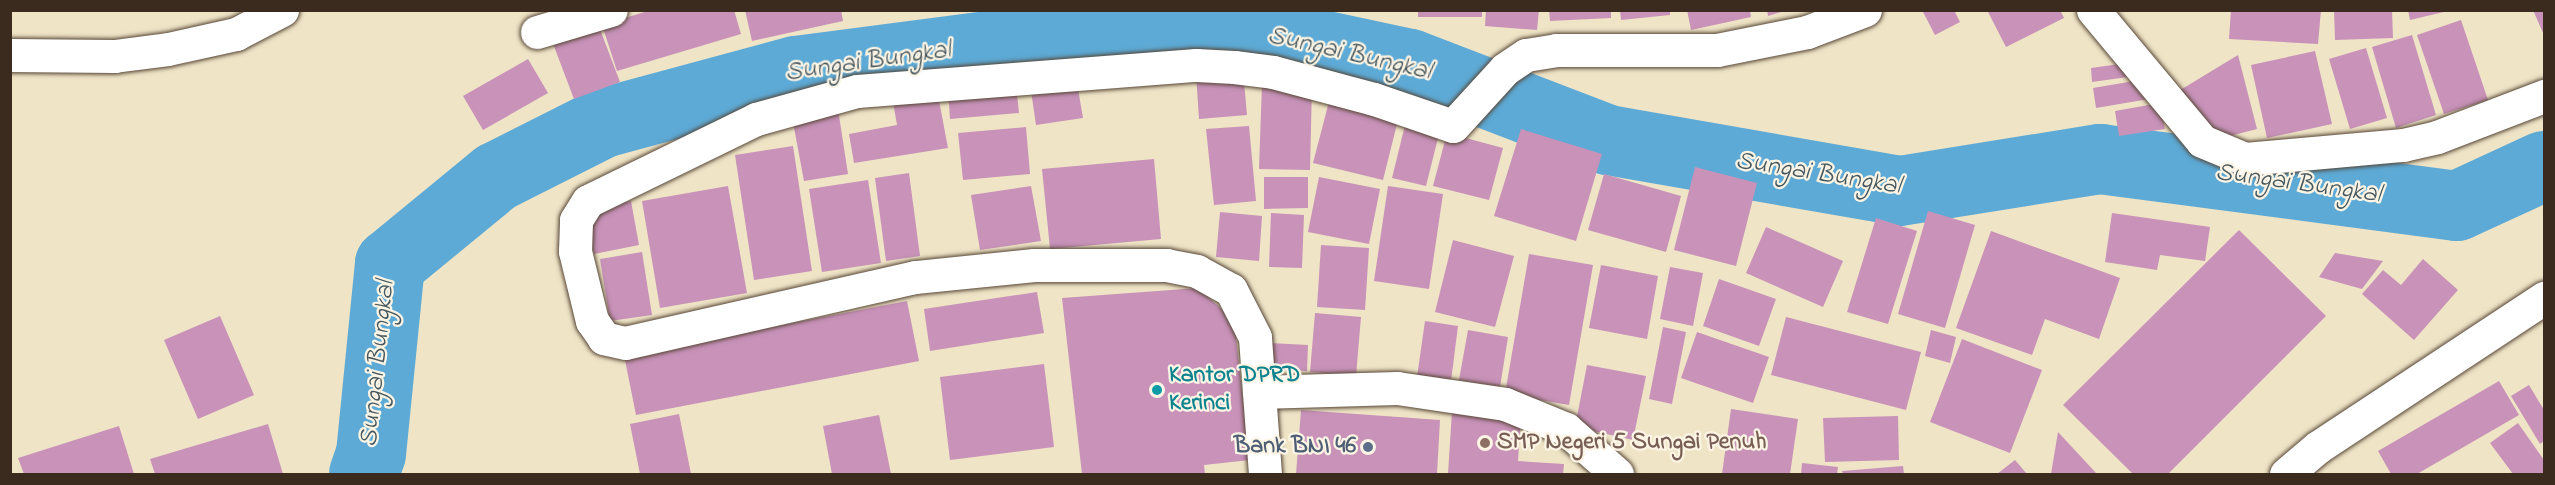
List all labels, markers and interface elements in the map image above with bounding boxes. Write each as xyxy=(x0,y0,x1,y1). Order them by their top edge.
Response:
water label: Sungai Bungkal xyxy=(1264,21,1434,89)
water label: Sungai Bungkal xyxy=(783,36,953,90)
water label: Sungai Bungkal xyxy=(1733,147,1903,203)
water label: Sungai Bungkal xyxy=(2213,158,2383,212)
water label: Sungai Bungkal xyxy=(355,279,403,449)
place label: Kantor DPRD Kerinci xyxy=(1169,362,1300,418)
marker: Kantor DPRD Kerinci xyxy=(1150,383,1164,397)
place label: SMP Negeri 5 Sungai Penuh xyxy=(1497,429,1766,457)
place label: Bank BNI 46 xyxy=(1234,433,1356,461)
marker: SMP Negeri 5 Sungai Penuh xyxy=(1478,436,1492,450)
marker: Bank BNI 46 xyxy=(1361,440,1375,454)

